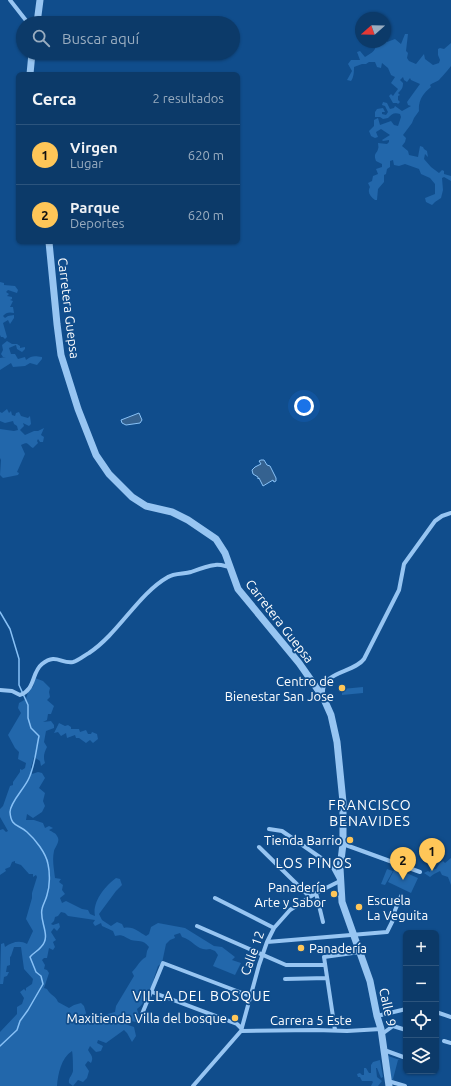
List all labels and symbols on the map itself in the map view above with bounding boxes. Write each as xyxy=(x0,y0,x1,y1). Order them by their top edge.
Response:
north arrow xyxy=(355,12,391,48)
street label: Carretera Guepsa xyxy=(56,257,82,359)
your location xyxy=(294,396,314,416)
street label: Carretera Guepsa xyxy=(243,577,317,665)
place label: Centro de Bienestar San Jose xyxy=(225,674,334,703)
marker: Centro de Bienestar San Jose xyxy=(337,683,347,693)
district label: FRANCISCO BENAVIDES xyxy=(328,797,412,829)
place label: Tienda Barrio xyxy=(264,833,342,847)
marker: Tienda Barrio xyxy=(345,835,355,845)
pin: 1 xyxy=(419,838,445,871)
pin: 2 xyxy=(390,847,416,880)
district label: LOS PINOS xyxy=(275,855,353,871)
place label: Panadería Arte y Sabor xyxy=(254,880,326,909)
marker: Panadería Arte y Sabor xyxy=(329,889,339,899)
place label: Escuela La Veguita xyxy=(367,893,428,922)
marker: Escuela La Veguita xyxy=(354,902,364,912)
street label: Calle 12 xyxy=(238,929,266,977)
place label: Panadería xyxy=(309,941,367,955)
marker: Panadería xyxy=(296,943,306,953)
street label: Calle 9 xyxy=(377,986,399,1028)
district label: VILLA DEL BOSQUE xyxy=(133,988,271,1004)
place label: Maxitienda Villa del bosque xyxy=(67,1011,227,1025)
marker: Maxitienda Villa del bosque xyxy=(230,1013,240,1023)
street label: Carrera 5 Este xyxy=(270,1013,352,1027)

